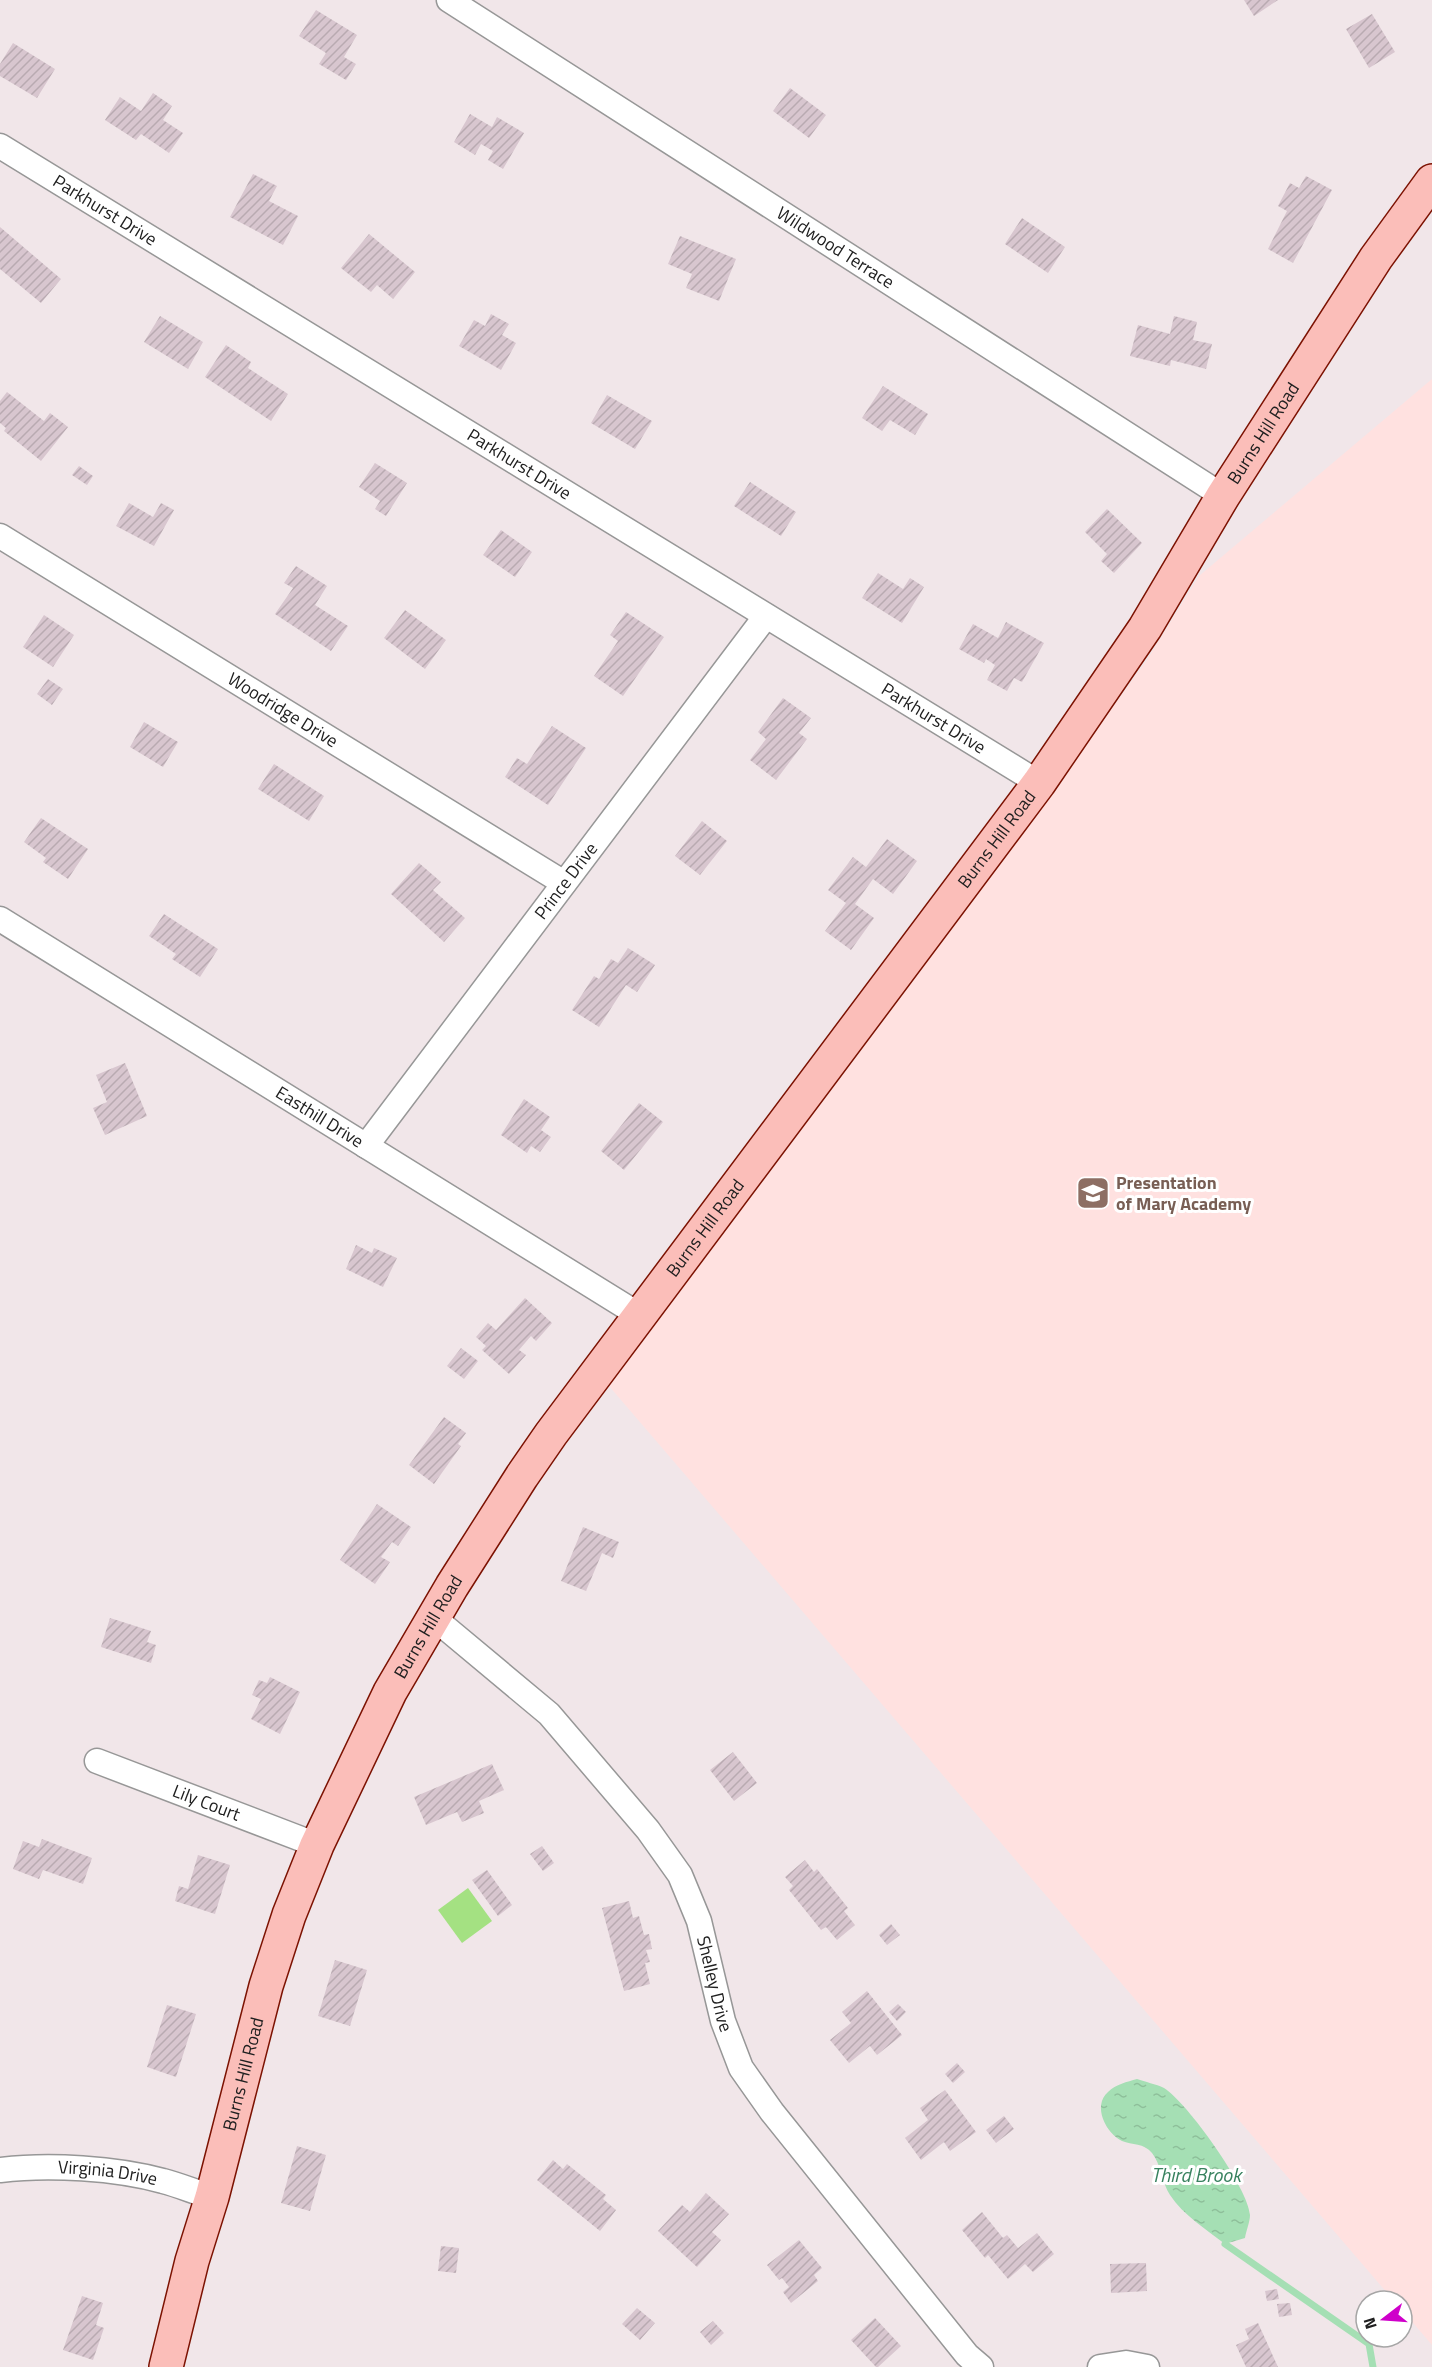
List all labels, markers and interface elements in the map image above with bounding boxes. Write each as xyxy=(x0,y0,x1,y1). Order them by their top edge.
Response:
street label: Parkhurst Drive xyxy=(48,168,162,252)
street label: Wildwood Terrace xyxy=(772,199,900,295)
street label: Burns Hill Road xyxy=(1220,377,1306,489)
street label: Parkhurst Drive xyxy=(462,422,577,506)
street label: Woodridge Drive xyxy=(222,665,344,754)
street label: Parkhurst Drive xyxy=(876,676,991,760)
street label: Burns Hill Road xyxy=(951,784,1042,894)
street label: Prince Drive xyxy=(527,836,604,925)
street label: Easthill Drive xyxy=(271,1079,369,1154)
place label: Presentation of Mary Academy xyxy=(1116,1169,1251,1217)
street label: Burns Hill Road xyxy=(659,1173,751,1283)
school or university icon: Presentation of Mary Academy xyxy=(1075,1175,1111,1211)
street label: Burns Hill Road xyxy=(387,1569,469,1684)
street label: Lily Court xyxy=(169,1777,245,1828)
street label: Shelley Drive xyxy=(690,1933,740,2036)
street label: Burns Hill Road xyxy=(215,2014,270,2134)
street label: Virginia Drive xyxy=(58,2153,160,2192)
water label: Third Brook xyxy=(1151,2159,1243,2190)
north arrow xyxy=(1354,2289,1414,2349)
text: N xyxy=(1357,2315,1383,2332)

